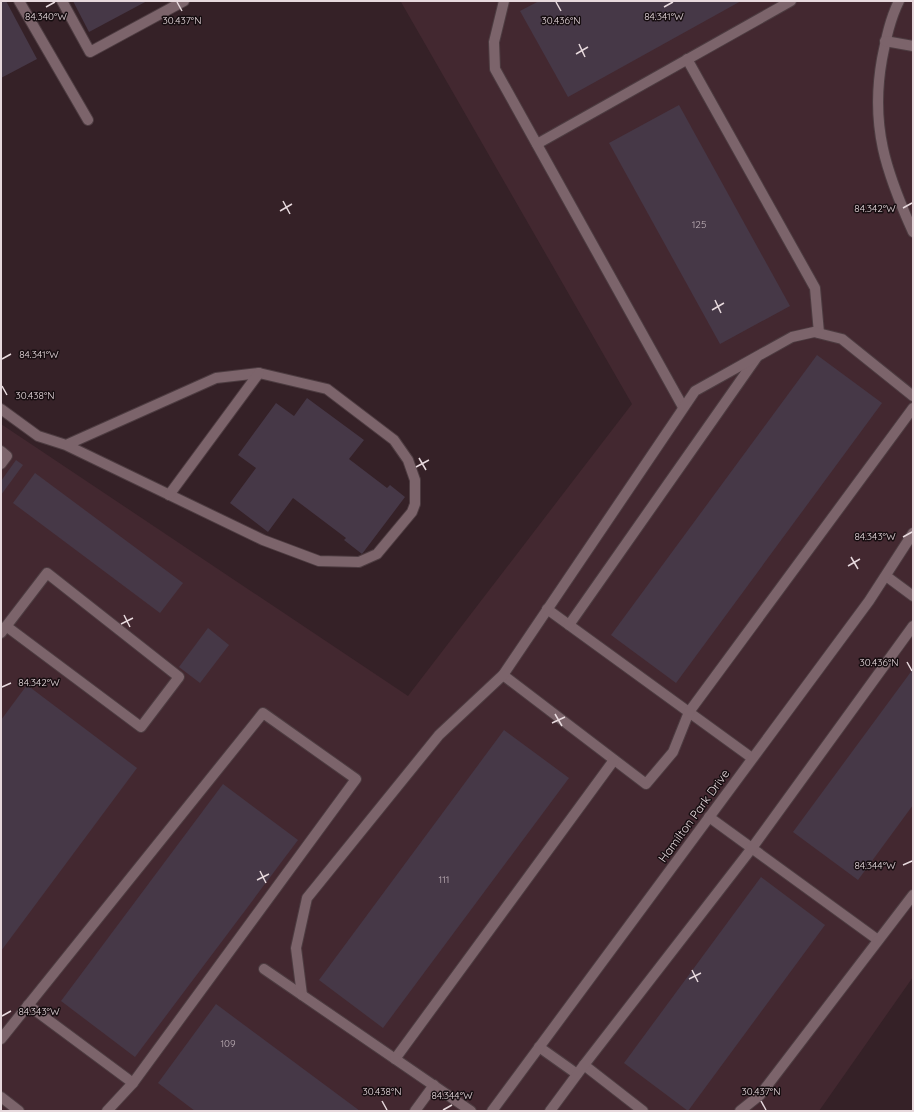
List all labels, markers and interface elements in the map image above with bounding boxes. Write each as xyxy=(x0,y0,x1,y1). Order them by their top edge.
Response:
text: 84.340°W xyxy=(25,10,67,23)
text: 84.341°W xyxy=(644,10,684,23)
text: 30.437°N xyxy=(163,14,201,27)
text: 30.436°N xyxy=(541,14,581,27)
text: 84.342°W xyxy=(854,202,896,215)
house number: 125 xyxy=(692,218,706,231)
text: 84.341°W xyxy=(19,348,59,361)
text: 30.438°N xyxy=(15,389,55,402)
text: 84.343°W xyxy=(854,530,896,543)
text: 30.436°N xyxy=(859,656,899,669)
text: 84.342°W xyxy=(18,676,60,689)
street label: Hamilton Park Drive xyxy=(655,766,732,865)
text: 84.344°W xyxy=(854,859,896,872)
house number: 111 xyxy=(438,873,450,886)
text: 84.343°W xyxy=(18,1005,60,1018)
house number: 109 xyxy=(220,1037,236,1050)
text: 30.438°N xyxy=(362,1085,402,1098)
text: 30.437°N xyxy=(742,1085,780,1098)
text: 84.344°W xyxy=(431,1089,473,1102)

